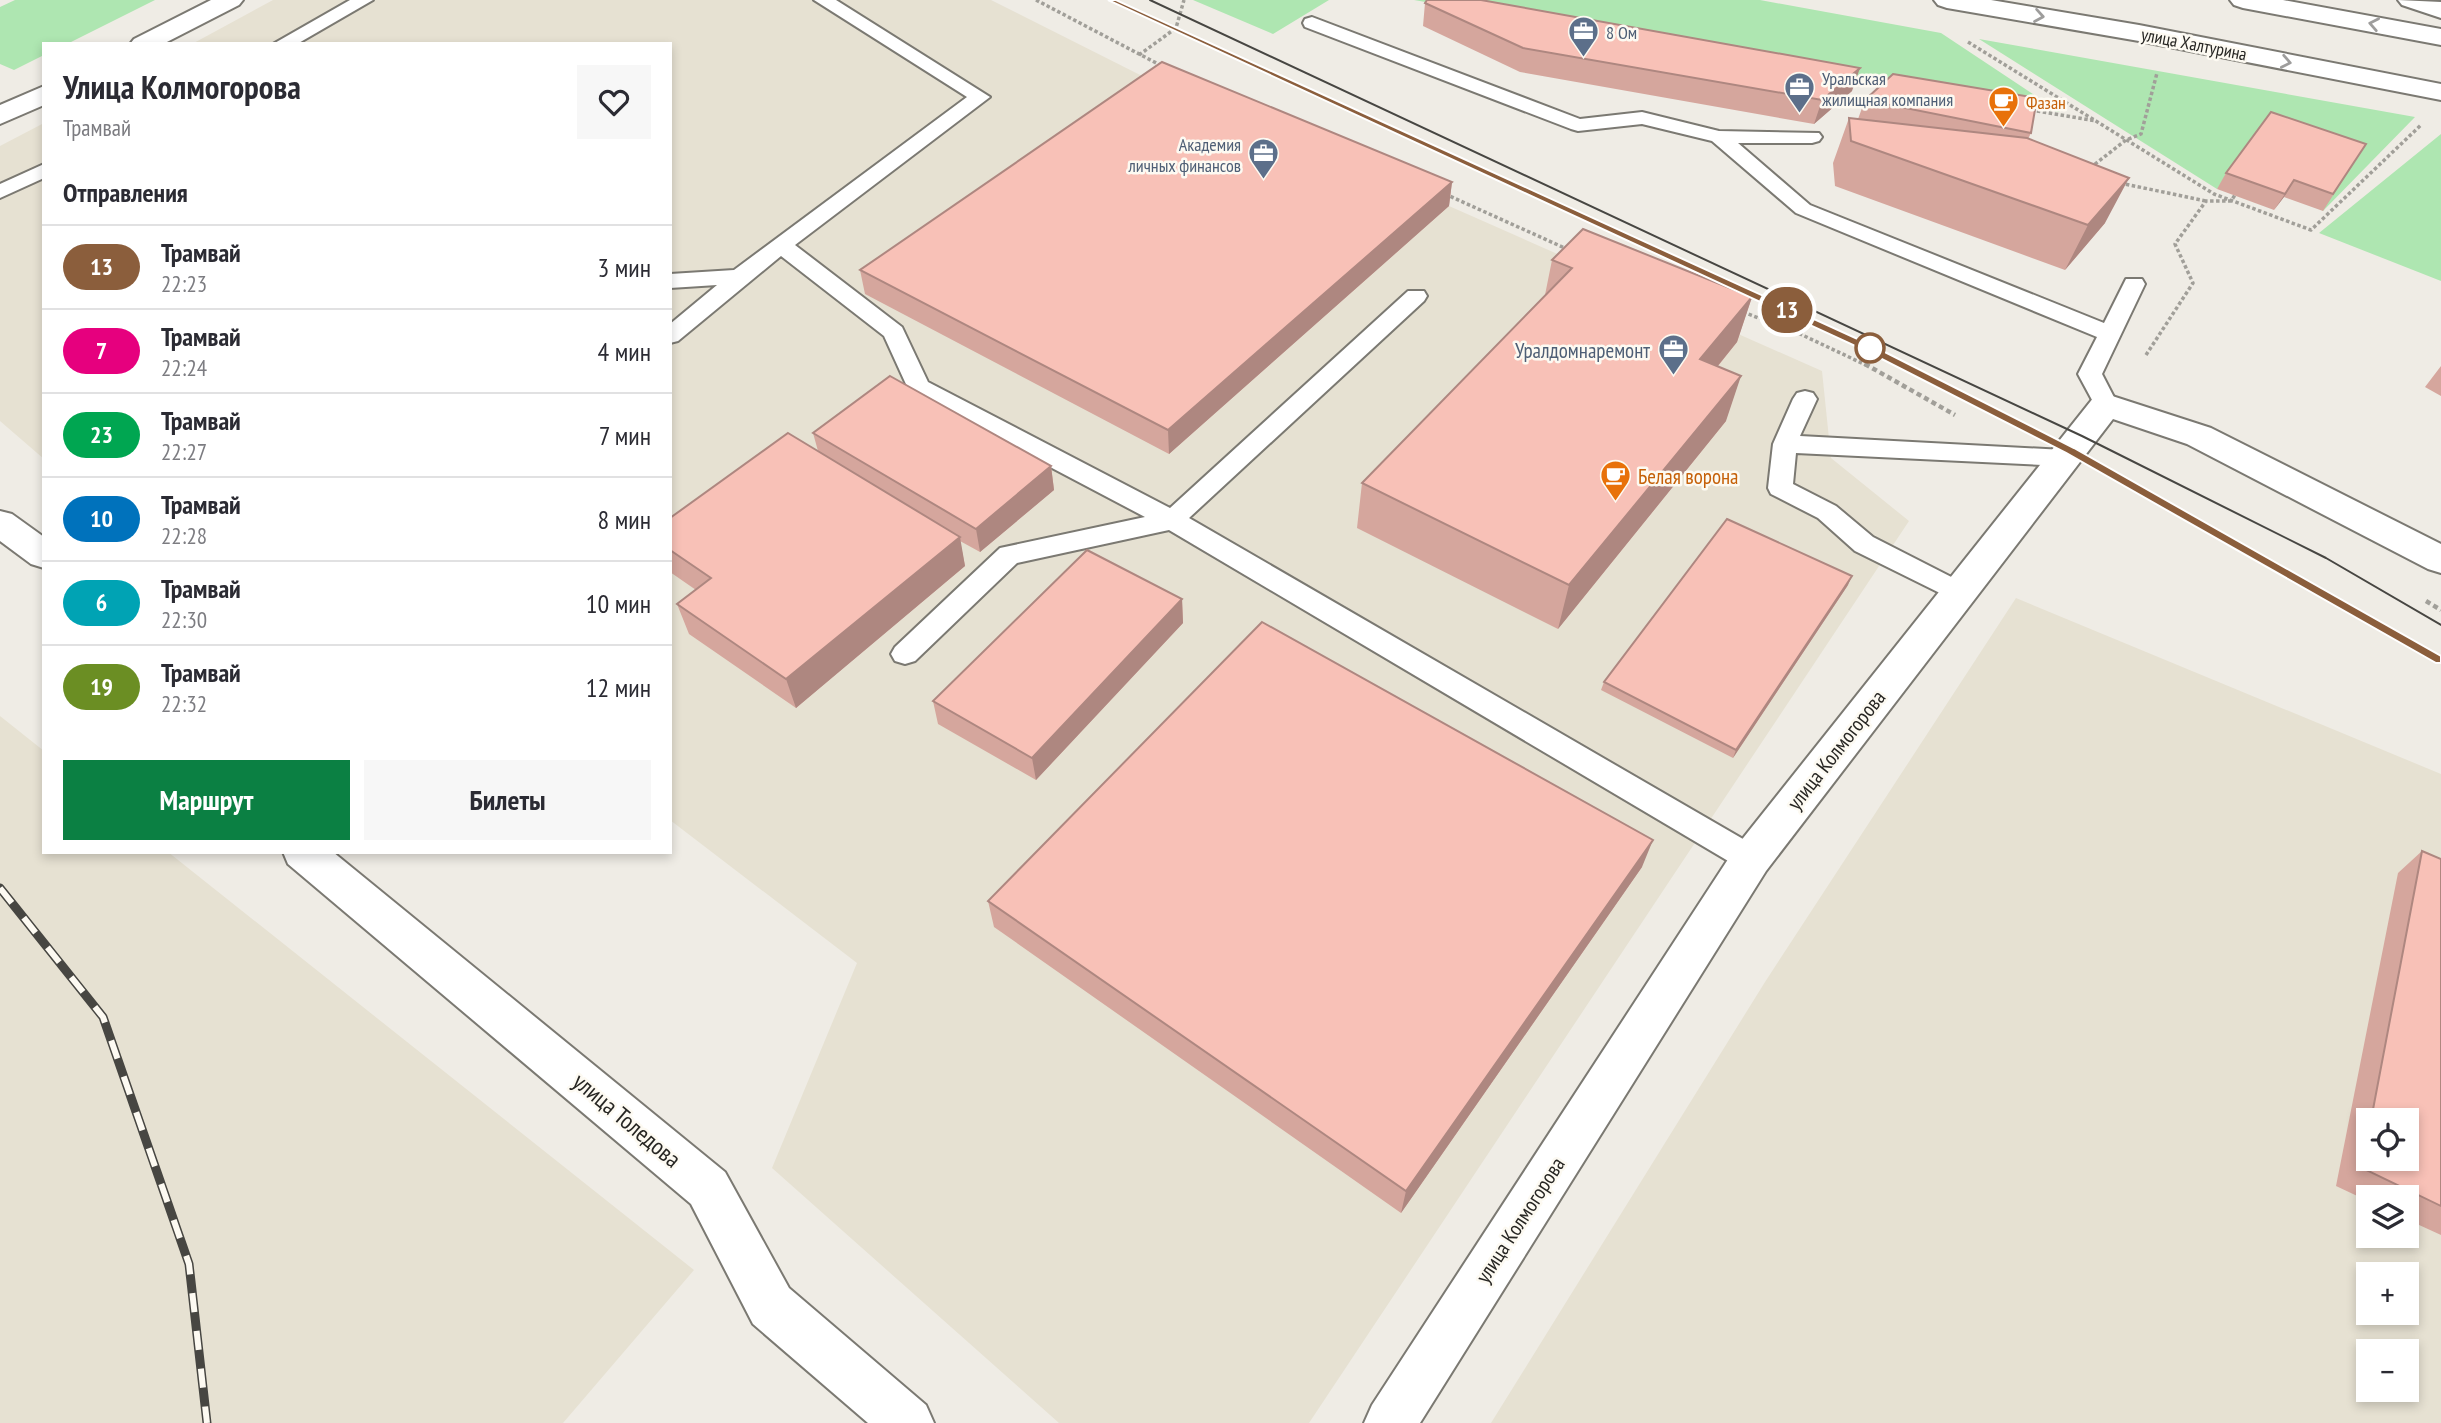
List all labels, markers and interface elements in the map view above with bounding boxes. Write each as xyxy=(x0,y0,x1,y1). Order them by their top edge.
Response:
one-way arrow xyxy=(2033,8,2044,23)
office icon: 8 Ом xyxy=(1566,15,1600,59)
one-way arrow xyxy=(2368,18,2380,33)
place label: 8 Ом xyxy=(1606,21,1637,44)
street label: улица Халтурина xyxy=(2139,22,2249,66)
one-way arrow xyxy=(2280,54,2292,69)
text: Улица Колмогорова xyxy=(63,65,301,108)
button: heart xyxy=(577,65,651,139)
place label: Уральская жилищная компания xyxy=(1822,67,1953,111)
office icon: Уральская жилищная компания xyxy=(1782,71,1816,115)
cafe icon: Фазан xyxy=(1986,85,2020,129)
place label: Фазан xyxy=(2026,91,2066,114)
text: Трамвай xyxy=(63,113,131,142)
place label: Академия личных финансов xyxy=(1128,133,1241,177)
office icon: Академия личных финансов xyxy=(1247,137,1281,181)
text: Отправления xyxy=(63,176,188,209)
text: Трамвай xyxy=(161,236,241,269)
text: 13 xyxy=(90,251,113,282)
text: 3 мин xyxy=(598,251,651,284)
text: 22:23 xyxy=(161,269,207,298)
line badge: 13 xyxy=(1756,287,1818,333)
text: 13 xyxy=(1776,294,1798,325)
text: Трамвай xyxy=(161,320,241,353)
office icon: Уралдомнаремонт xyxy=(1656,333,1690,377)
unlabelled marker xyxy=(1855,333,1885,363)
text: 7 xyxy=(96,335,107,366)
text: 4 мин xyxy=(598,335,651,368)
place label: Уралдомнаремонт xyxy=(1515,337,1650,364)
text: 22:24 xyxy=(161,353,207,382)
text: Трамвай xyxy=(161,404,241,437)
text: 23 xyxy=(90,419,113,450)
text: 7 мин xyxy=(599,419,651,452)
text: 22:27 xyxy=(161,437,207,466)
cafe icon: Белая ворона xyxy=(1598,459,1632,503)
place label: Белая ворона xyxy=(1638,463,1738,490)
text: Трамвай xyxy=(161,488,241,521)
text: 10 xyxy=(90,503,113,534)
text: 8 мин xyxy=(598,503,651,536)
text: 22:28 xyxy=(161,521,207,550)
text: Трамвай xyxy=(161,572,241,605)
text: 6 xyxy=(96,587,107,618)
text: 10 мин xyxy=(586,587,651,620)
text: 22:30 xyxy=(161,605,207,634)
text: Трамвай xyxy=(161,656,241,689)
text: 19 xyxy=(90,671,113,702)
text: 12 мин xyxy=(586,671,651,704)
street label: улица Колмогорова xyxy=(1781,685,1891,815)
text: 22:32 xyxy=(161,689,207,718)
button: Маршрут xyxy=(63,760,350,840)
button: Билеты xyxy=(364,760,651,840)
street label: улица Толедова xyxy=(567,1066,687,1174)
map controls xyxy=(2356,1108,2419,1402)
button: locate xyxy=(2356,1108,2419,1171)
street label: улица Колмогорова xyxy=(1469,1152,1571,1288)
button: layers xyxy=(2356,1185,2419,1248)
button: + xyxy=(2356,1262,2419,1325)
button: − xyxy=(2356,1339,2419,1402)

